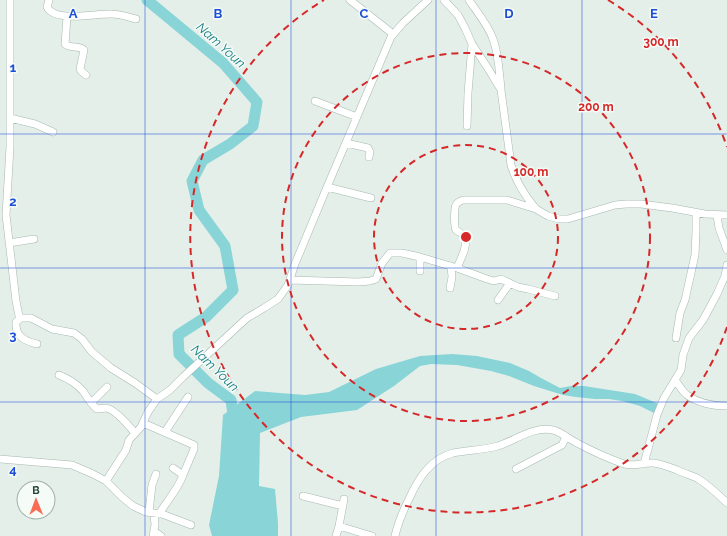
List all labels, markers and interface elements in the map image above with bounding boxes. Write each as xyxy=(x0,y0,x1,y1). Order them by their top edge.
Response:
text: A xyxy=(69,6,78,21)
text: B xyxy=(214,6,223,21)
text: C xyxy=(360,6,369,21)
text: D xyxy=(504,6,514,21)
text: E xyxy=(650,6,658,21)
water label: Nam Youn xyxy=(194,19,248,71)
text: 300 m xyxy=(643,35,679,49)
text: 1 xyxy=(10,60,17,75)
text: 200 m xyxy=(578,100,614,114)
text: 100 m xyxy=(514,165,548,179)
text: 2 xyxy=(9,194,17,209)
centre of rings xyxy=(459,230,473,244)
text: 3 xyxy=(9,328,17,343)
water label: Nam Youn xyxy=(188,342,242,394)
text: 4 xyxy=(9,462,17,477)
north arrow xyxy=(16,480,56,520)
text: B xyxy=(32,484,40,497)

